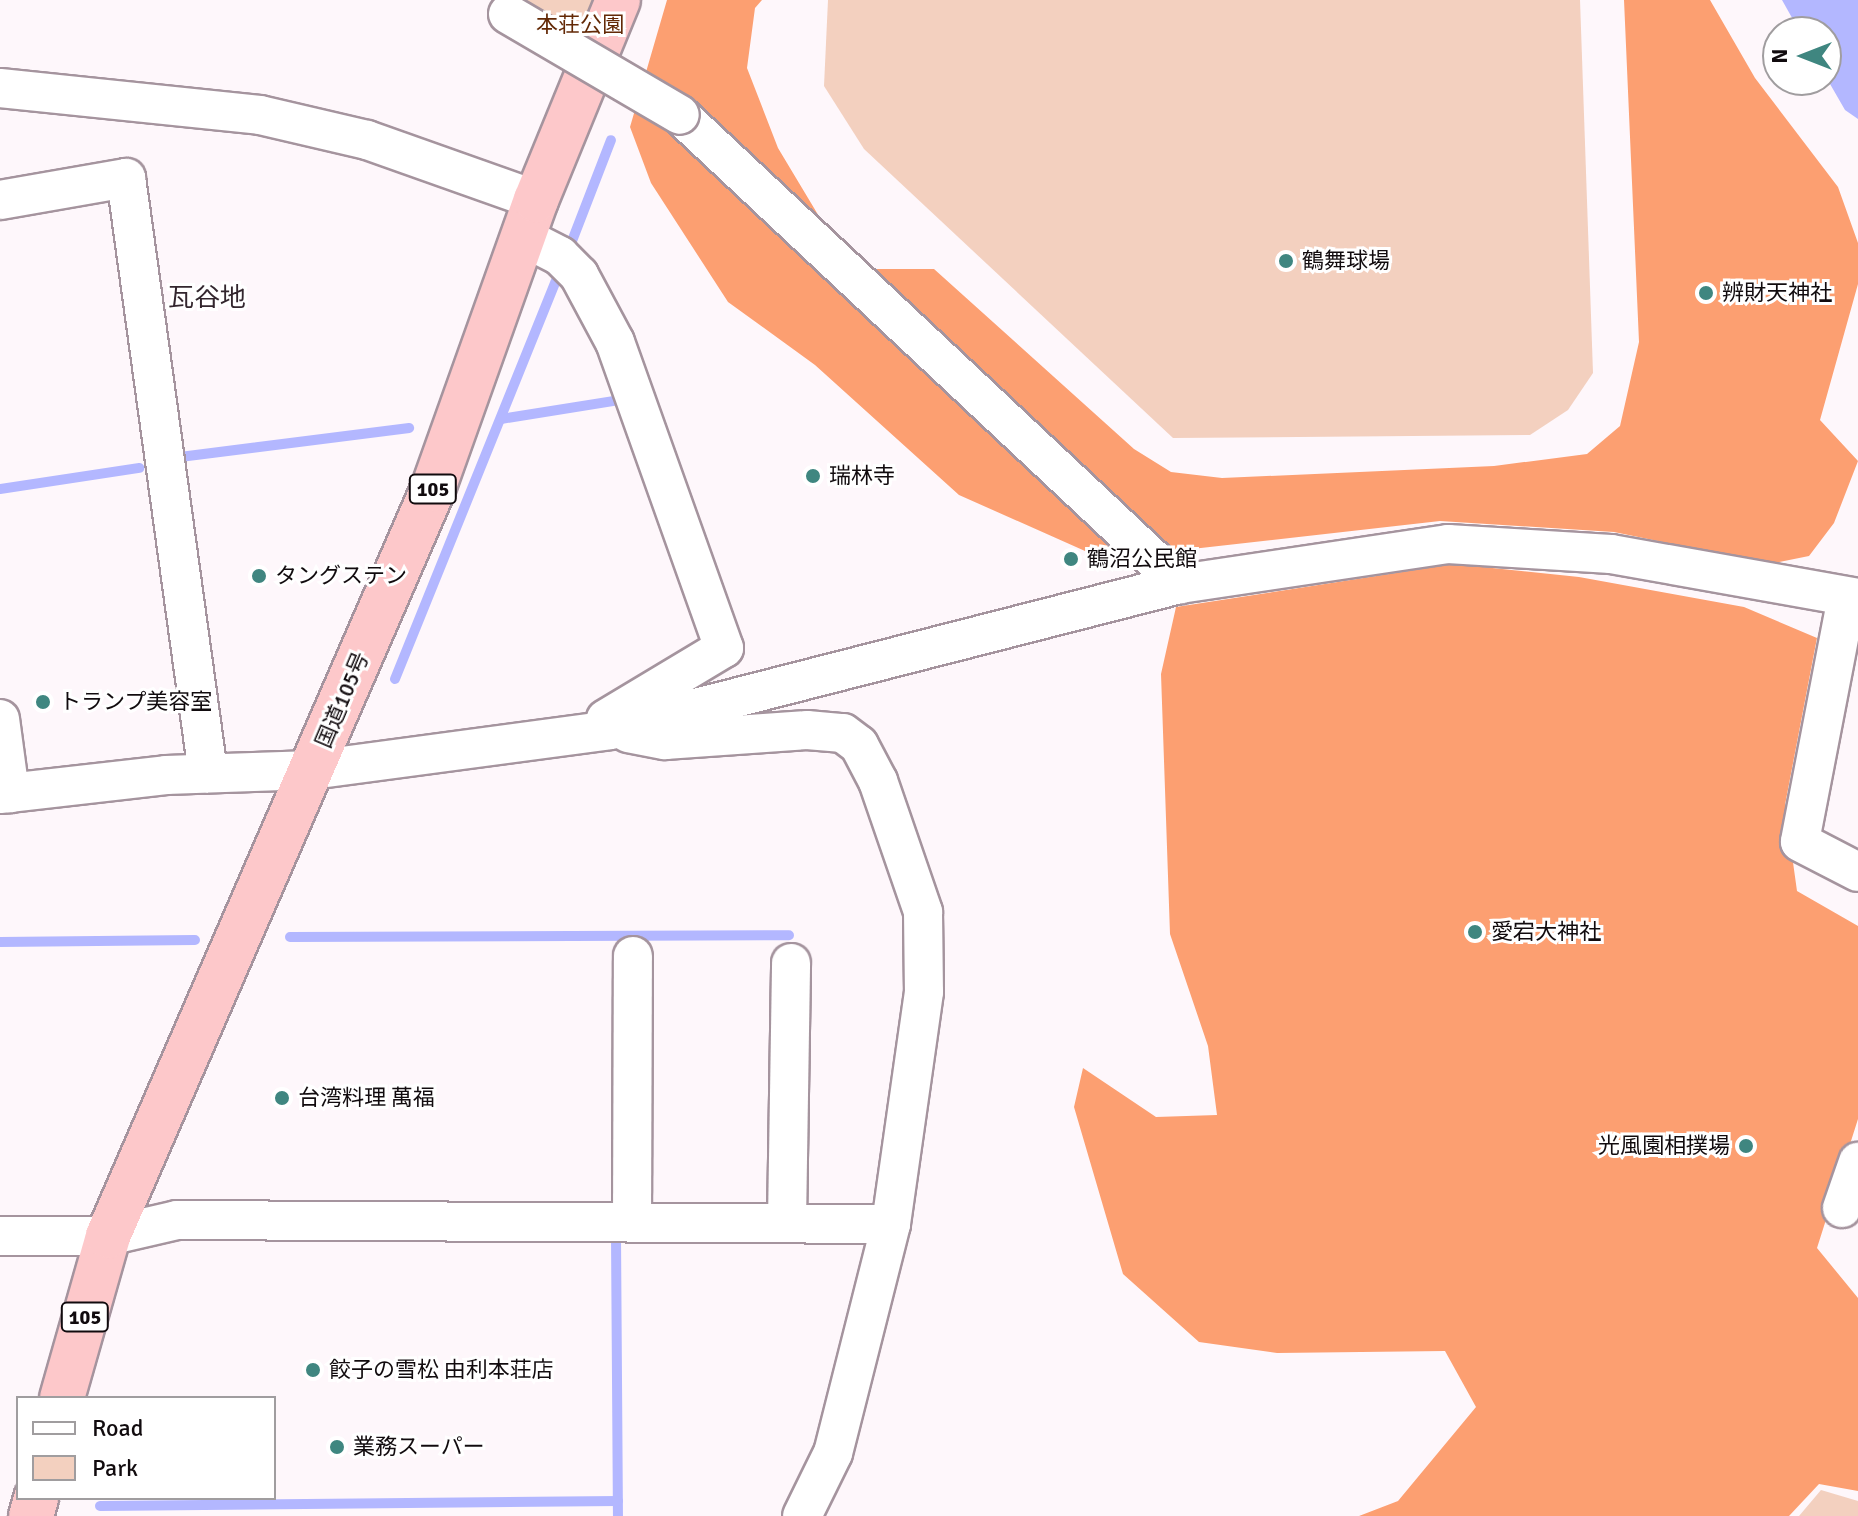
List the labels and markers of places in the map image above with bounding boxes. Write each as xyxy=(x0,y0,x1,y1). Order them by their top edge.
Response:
place label: 鶴舞球場 xyxy=(1302,248,1390,274)
marker: 鶴舞球場 xyxy=(1277,252,1295,270)
place label: 辨財天神社 xyxy=(1722,280,1832,306)
marker: 辨財天神社 xyxy=(1697,284,1715,302)
place label: 瑞林寺 xyxy=(829,463,895,489)
marker: 瑞林寺 xyxy=(804,467,822,485)
place label: 鶴沼公民館 xyxy=(1087,546,1197,572)
marker: 鶴沼公民館 xyxy=(1062,550,1080,568)
place label: タングステン xyxy=(275,563,407,589)
marker: タングステン xyxy=(250,567,268,585)
place label: トランプ美容室 xyxy=(59,689,213,715)
marker: トランプ美容室 xyxy=(34,693,52,711)
place label: 愛宕大神社 xyxy=(1491,919,1601,945)
marker: 愛宕大神社 xyxy=(1466,923,1484,941)
place label: 台湾料理 萬福 xyxy=(298,1085,435,1111)
marker: 台湾料理 萬福 xyxy=(273,1089,291,1107)
place label: 光風園相撲場 xyxy=(1598,1133,1730,1159)
marker: 光風園相撲場 xyxy=(1737,1137,1755,1155)
place label: 餃子の雪松 由利本荘店 xyxy=(329,1357,554,1383)
marker: 餃子の雪松 由利本荘店 xyxy=(304,1361,322,1379)
place label: 業務スーパー xyxy=(353,1434,485,1460)
marker: 業務スーパー xyxy=(328,1438,346,1456)

